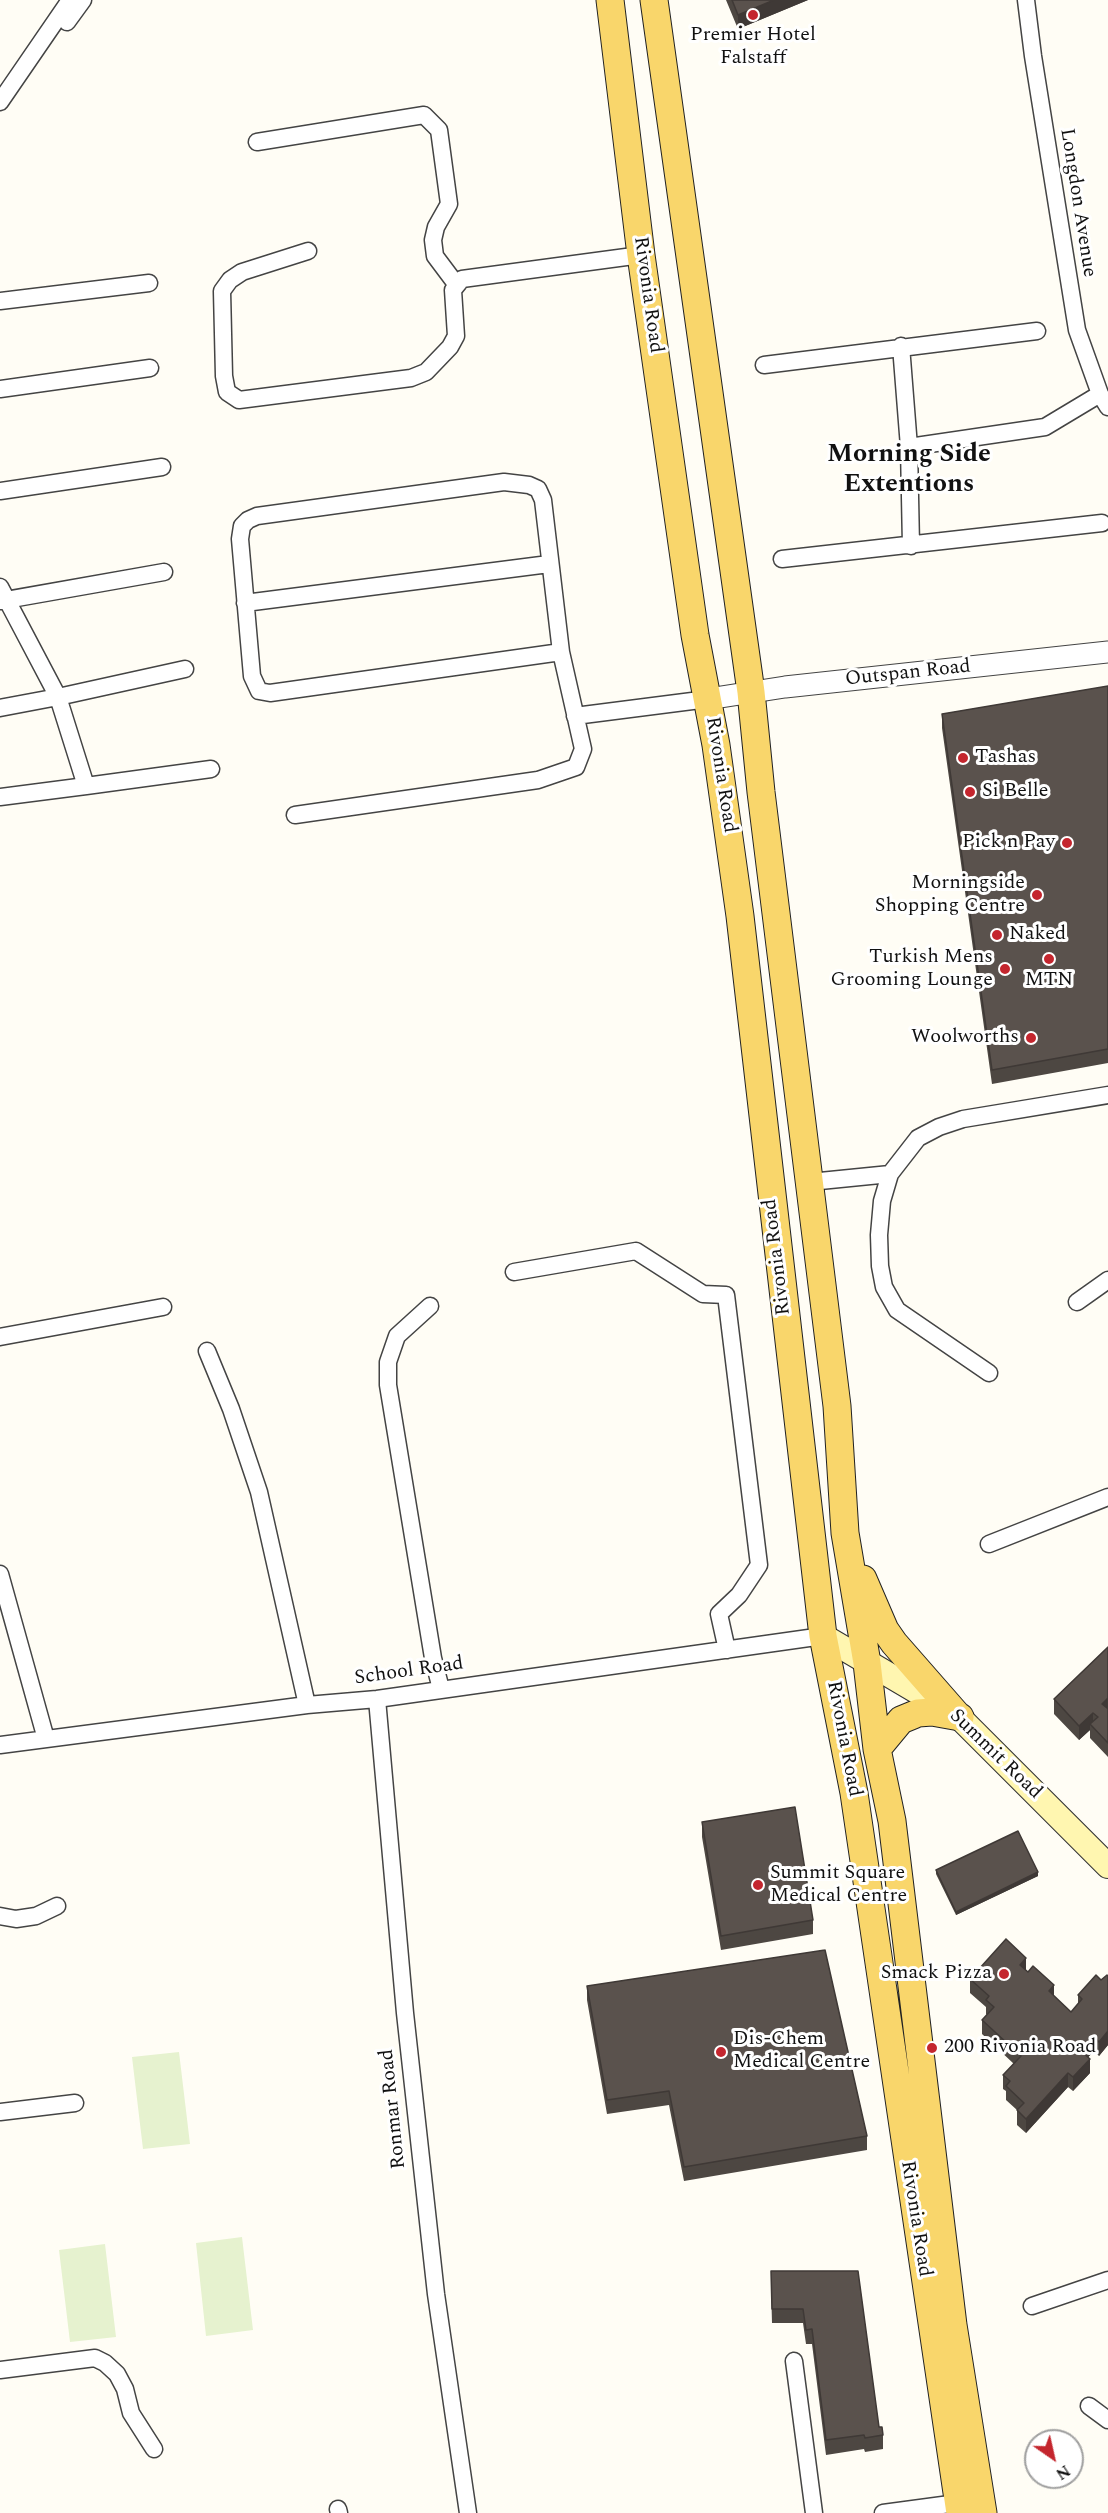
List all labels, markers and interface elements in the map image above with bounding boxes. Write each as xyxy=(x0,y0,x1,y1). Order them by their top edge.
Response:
marker: Premier Hotel Falstaff xyxy=(746,8,760,22)
place label: Premier Hotel Falstaff xyxy=(690,24,816,71)
street label: Longdon Avenue xyxy=(1053,127,1101,279)
street label: Rivonia Road xyxy=(627,235,667,355)
district label: Morning Side Extentions xyxy=(827,440,991,502)
street label: Outspan Road xyxy=(844,655,972,693)
street label: Rivonia Road xyxy=(699,715,741,835)
place label: Tashas xyxy=(975,746,1036,770)
marker: Tashas xyxy=(956,751,970,765)
place label: Si Belle xyxy=(982,780,1048,804)
marker: Si Belle xyxy=(963,785,977,799)
place label: Pick n Pay xyxy=(962,831,1055,855)
marker: Pick n Pay xyxy=(1060,836,1074,850)
place label: Morningside Shopping Centre xyxy=(875,872,1025,919)
marker: Morningside Shopping Centre xyxy=(1030,888,1044,902)
place label: Naked xyxy=(1009,923,1066,947)
marker: Naked xyxy=(990,928,1004,942)
place label: Turkish Mens Grooming Lounge xyxy=(831,946,993,993)
marker: MTN xyxy=(1042,952,1056,966)
marker: Turkish Mens Grooming Lounge xyxy=(998,962,1012,976)
place label: MTN xyxy=(1025,969,1073,993)
place label: Woolworths xyxy=(911,1026,1019,1050)
marker: Woolworths xyxy=(1024,1031,1038,1045)
street label: Rivonia Road xyxy=(759,1197,797,1317)
street label: School Road xyxy=(353,1652,465,1692)
street label: Rivonia Road xyxy=(820,1679,866,1799)
street label: Summit Road xyxy=(944,1705,1046,1805)
place label: Summit Square Medical Centre xyxy=(770,1862,907,1909)
marker: Summit Square Medical Centre xyxy=(751,1878,765,1892)
place label: Smack Pizza xyxy=(881,1962,992,1986)
marker: Smack Pizza xyxy=(997,1967,1011,1981)
place label: Dis-Chem Medical Centre xyxy=(733,2028,870,2075)
place label: 200 Rivonia Road xyxy=(944,2036,1097,2060)
marker: 200 Rivonia Road xyxy=(925,2041,939,2055)
marker: Dis-Chem Medical Centre xyxy=(714,2045,728,2059)
street label: Ronmar Road xyxy=(376,2048,412,2170)
street label: Rivonia Road xyxy=(894,2159,936,2279)
north arrow xyxy=(1024,2429,1084,2489)
text: N xyxy=(1051,2459,1075,2486)

